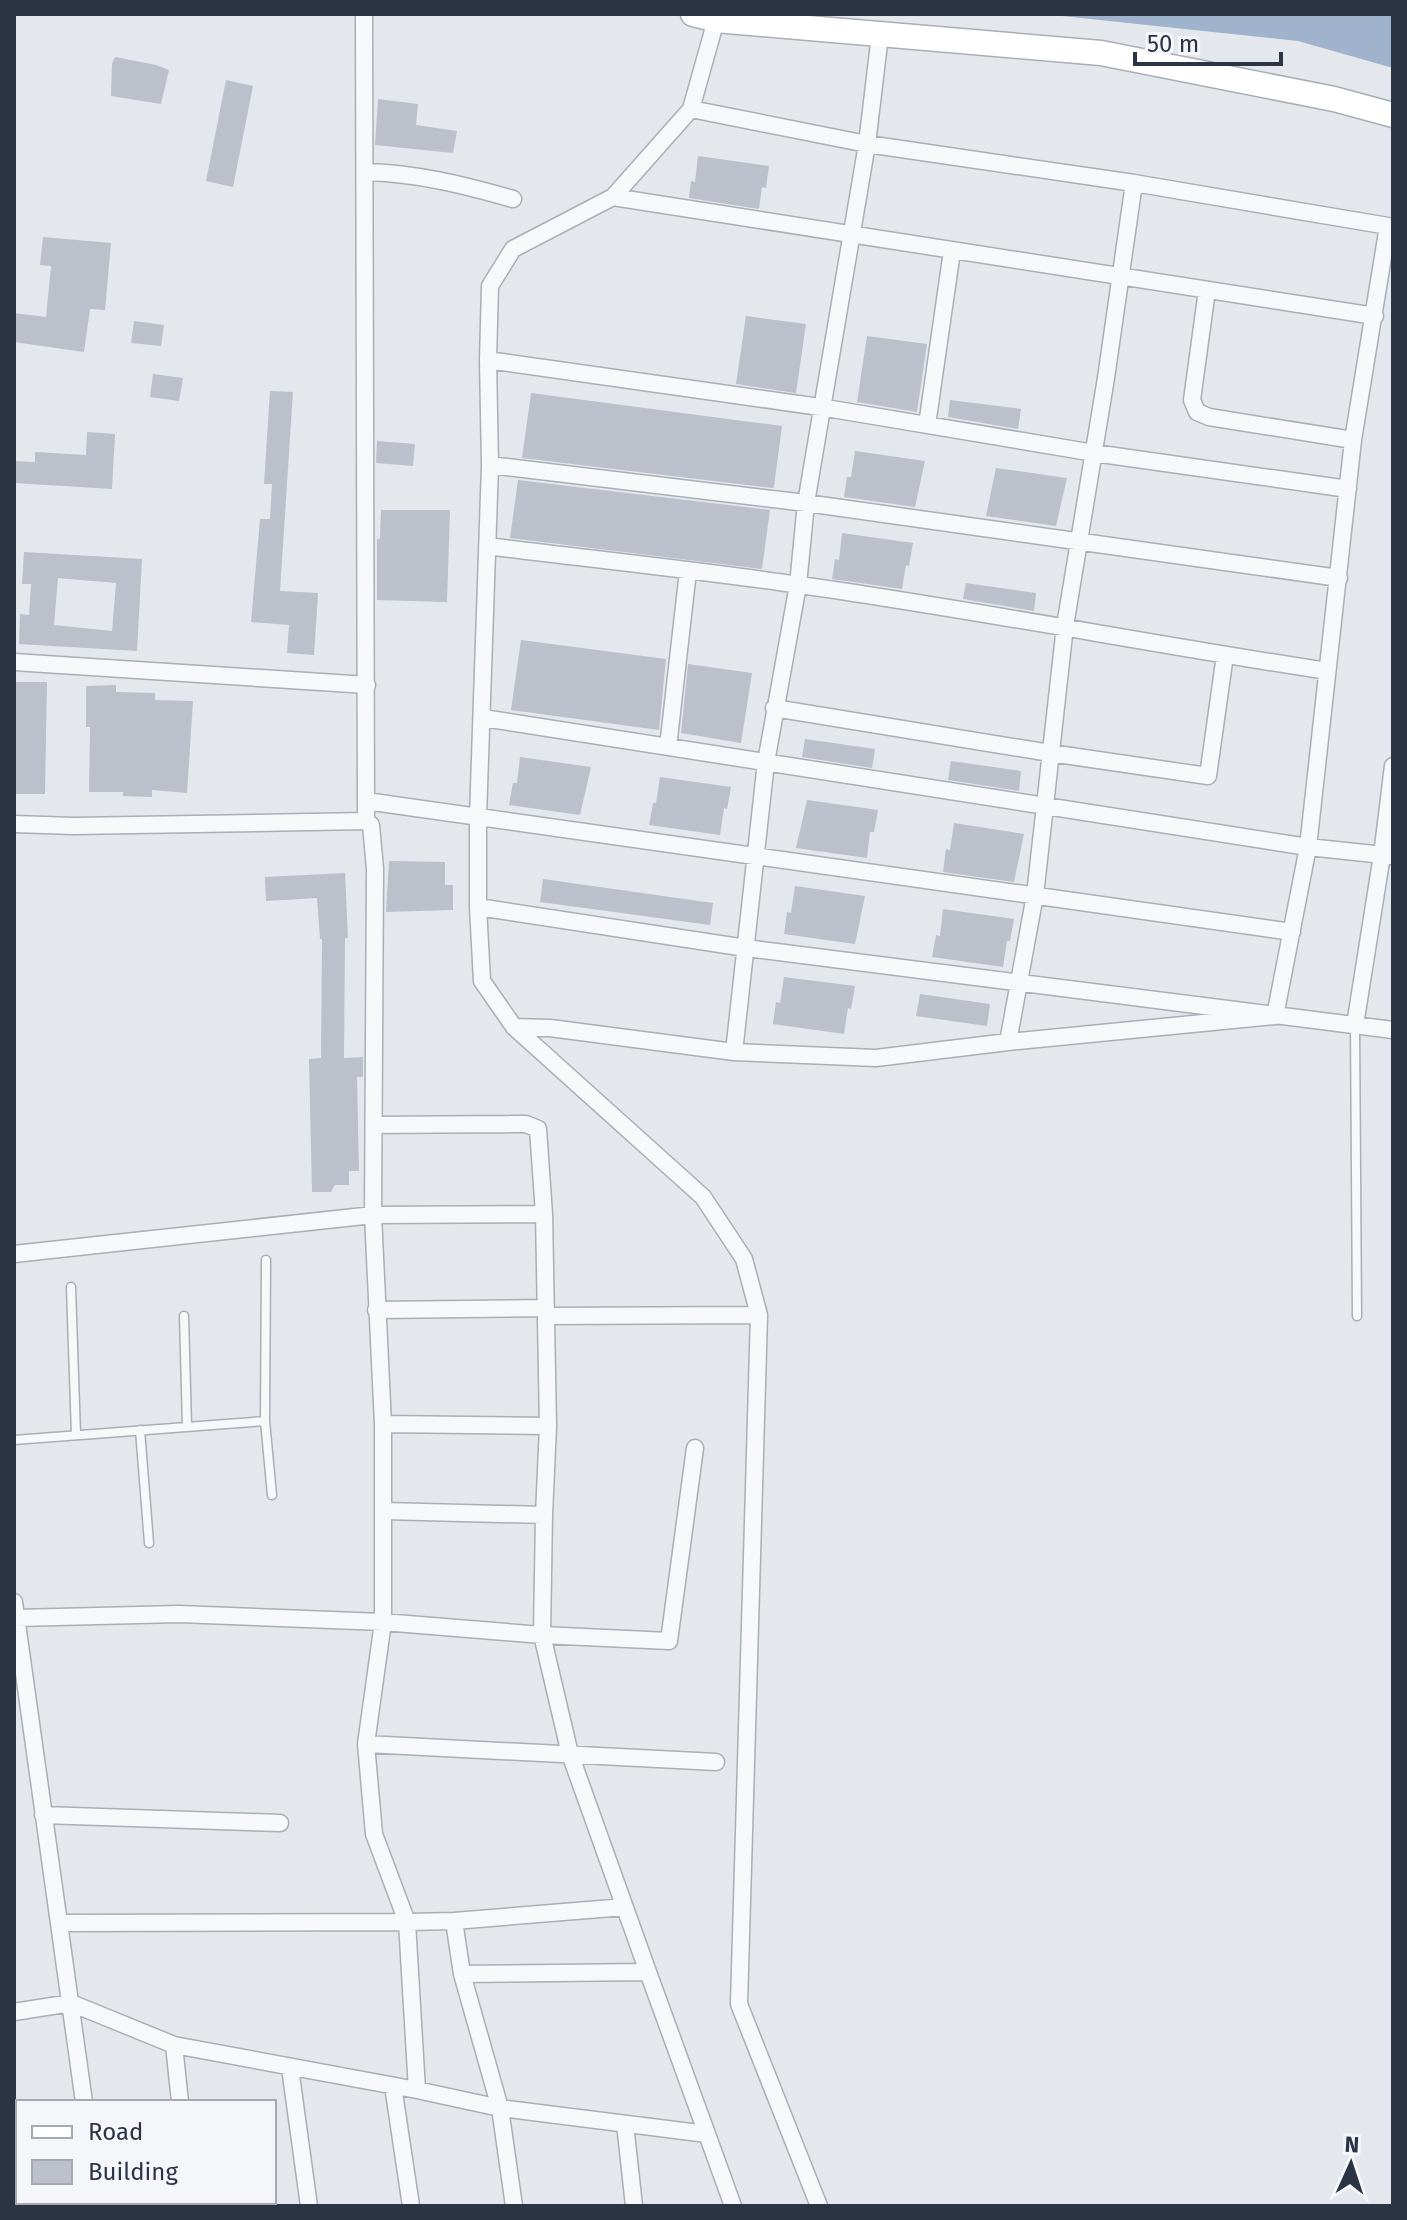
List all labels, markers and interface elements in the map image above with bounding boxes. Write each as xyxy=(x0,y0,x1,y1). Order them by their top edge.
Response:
scale bar xyxy=(1135,16,1281,66)
text: 50 m xyxy=(1147,30,1199,58)
legend xyxy=(16,2100,276,2204)
text: Road xyxy=(88,2118,143,2146)
north arrow xyxy=(1311,2124,1391,2204)
text: N xyxy=(1344,2131,1360,2158)
text: Building xyxy=(88,2158,178,2186)

